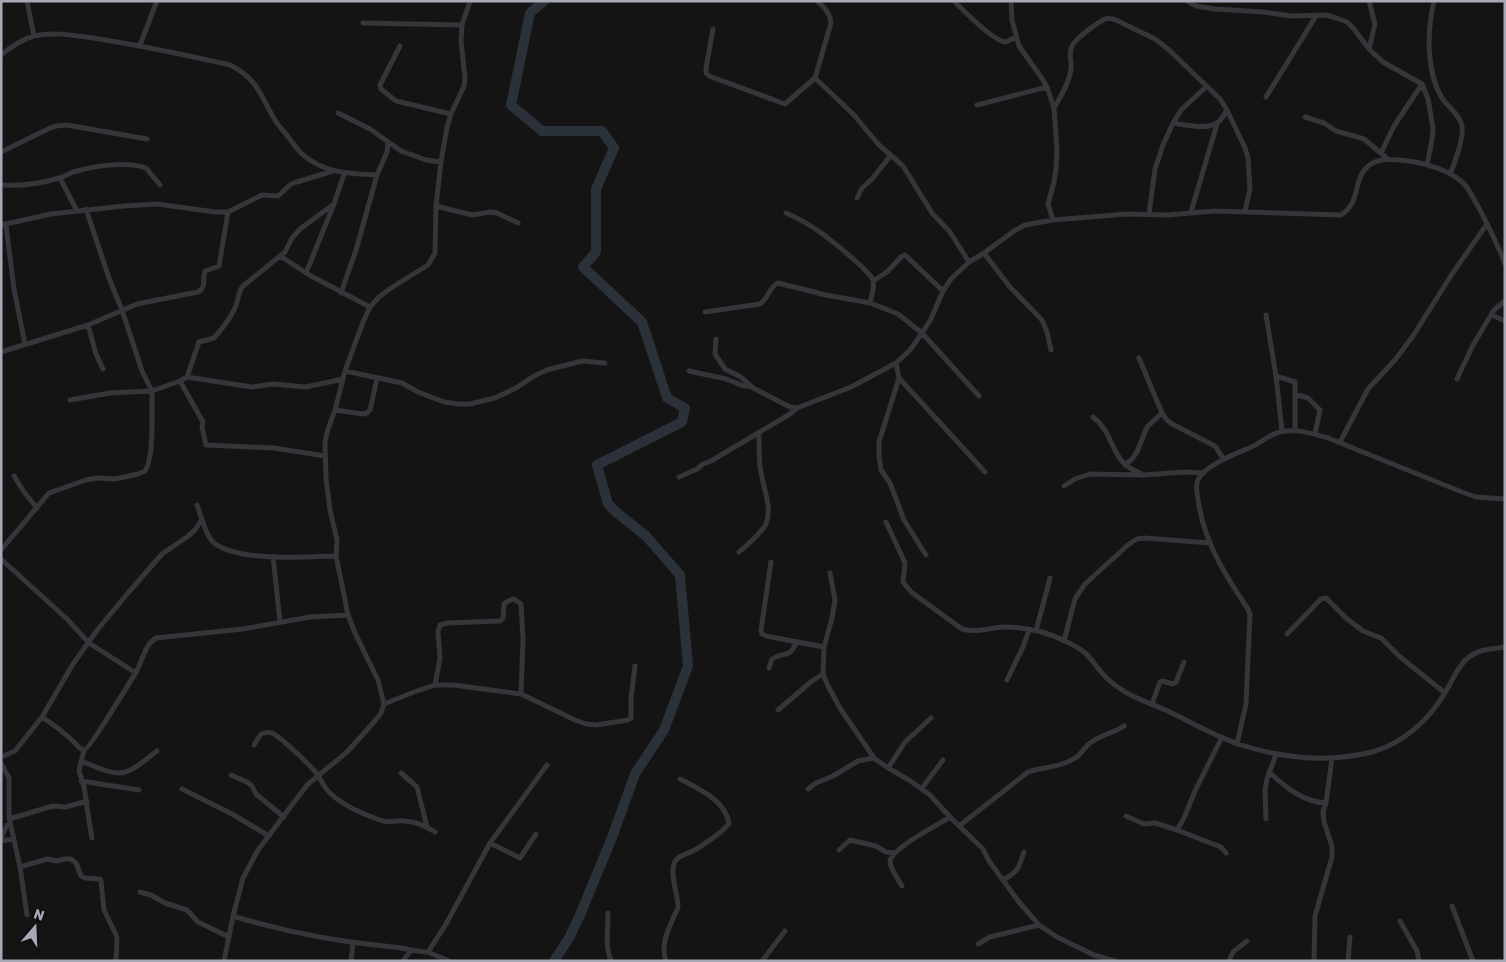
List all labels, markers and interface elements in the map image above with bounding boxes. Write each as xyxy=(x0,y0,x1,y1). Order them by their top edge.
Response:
north arrow xyxy=(10,902,60,952)
text: N xyxy=(32,906,47,925)

